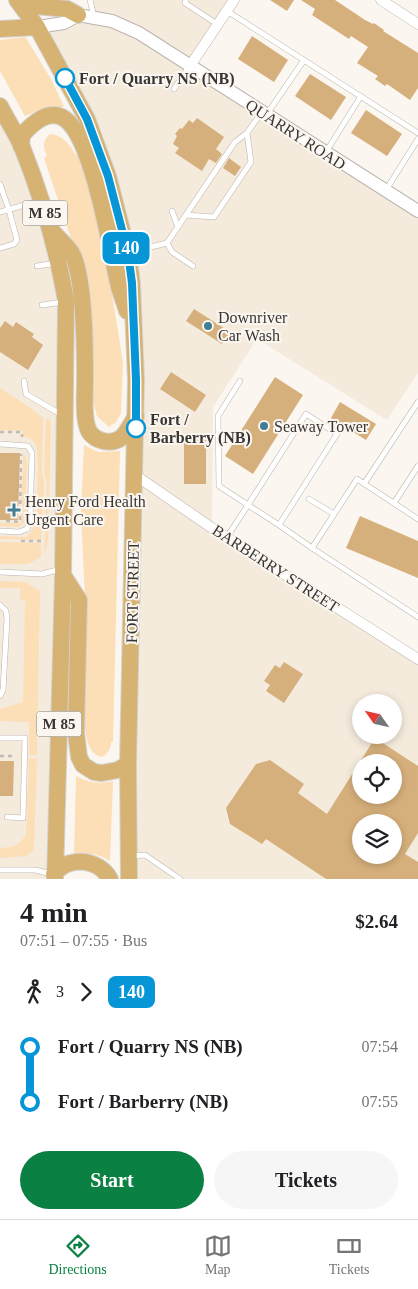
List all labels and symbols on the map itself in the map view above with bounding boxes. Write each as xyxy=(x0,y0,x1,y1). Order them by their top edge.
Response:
marker: Fort / Quarry NS (NB) xyxy=(55,68,75,88)
place label: Fort / Quarry NS (NB) xyxy=(79,70,235,88)
street label: QUARRY ROAD xyxy=(243,96,349,173)
road number: M 85 xyxy=(22,200,68,226)
line badge: 140 xyxy=(97,232,155,264)
place label: Downriver Car Wash xyxy=(218,309,288,344)
marker: Downriver Car Wash xyxy=(202,320,214,332)
place label: Fort / Barberry (NB) xyxy=(150,411,251,447)
marker: Fort / Barberry (NB) xyxy=(126,418,146,438)
place label: Seaway Tower xyxy=(274,418,369,436)
marker: Seaway Tower xyxy=(258,420,270,432)
place label: Henry Ford Health Urgent Care xyxy=(25,493,146,529)
marker: Henry Ford Health Urgent Care xyxy=(7,503,21,517)
street label: BARBERRY STREET xyxy=(209,521,342,616)
street label: FORT STREET xyxy=(123,540,142,643)
north arrow xyxy=(352,694,402,744)
road number: M 85 xyxy=(36,712,82,736)

